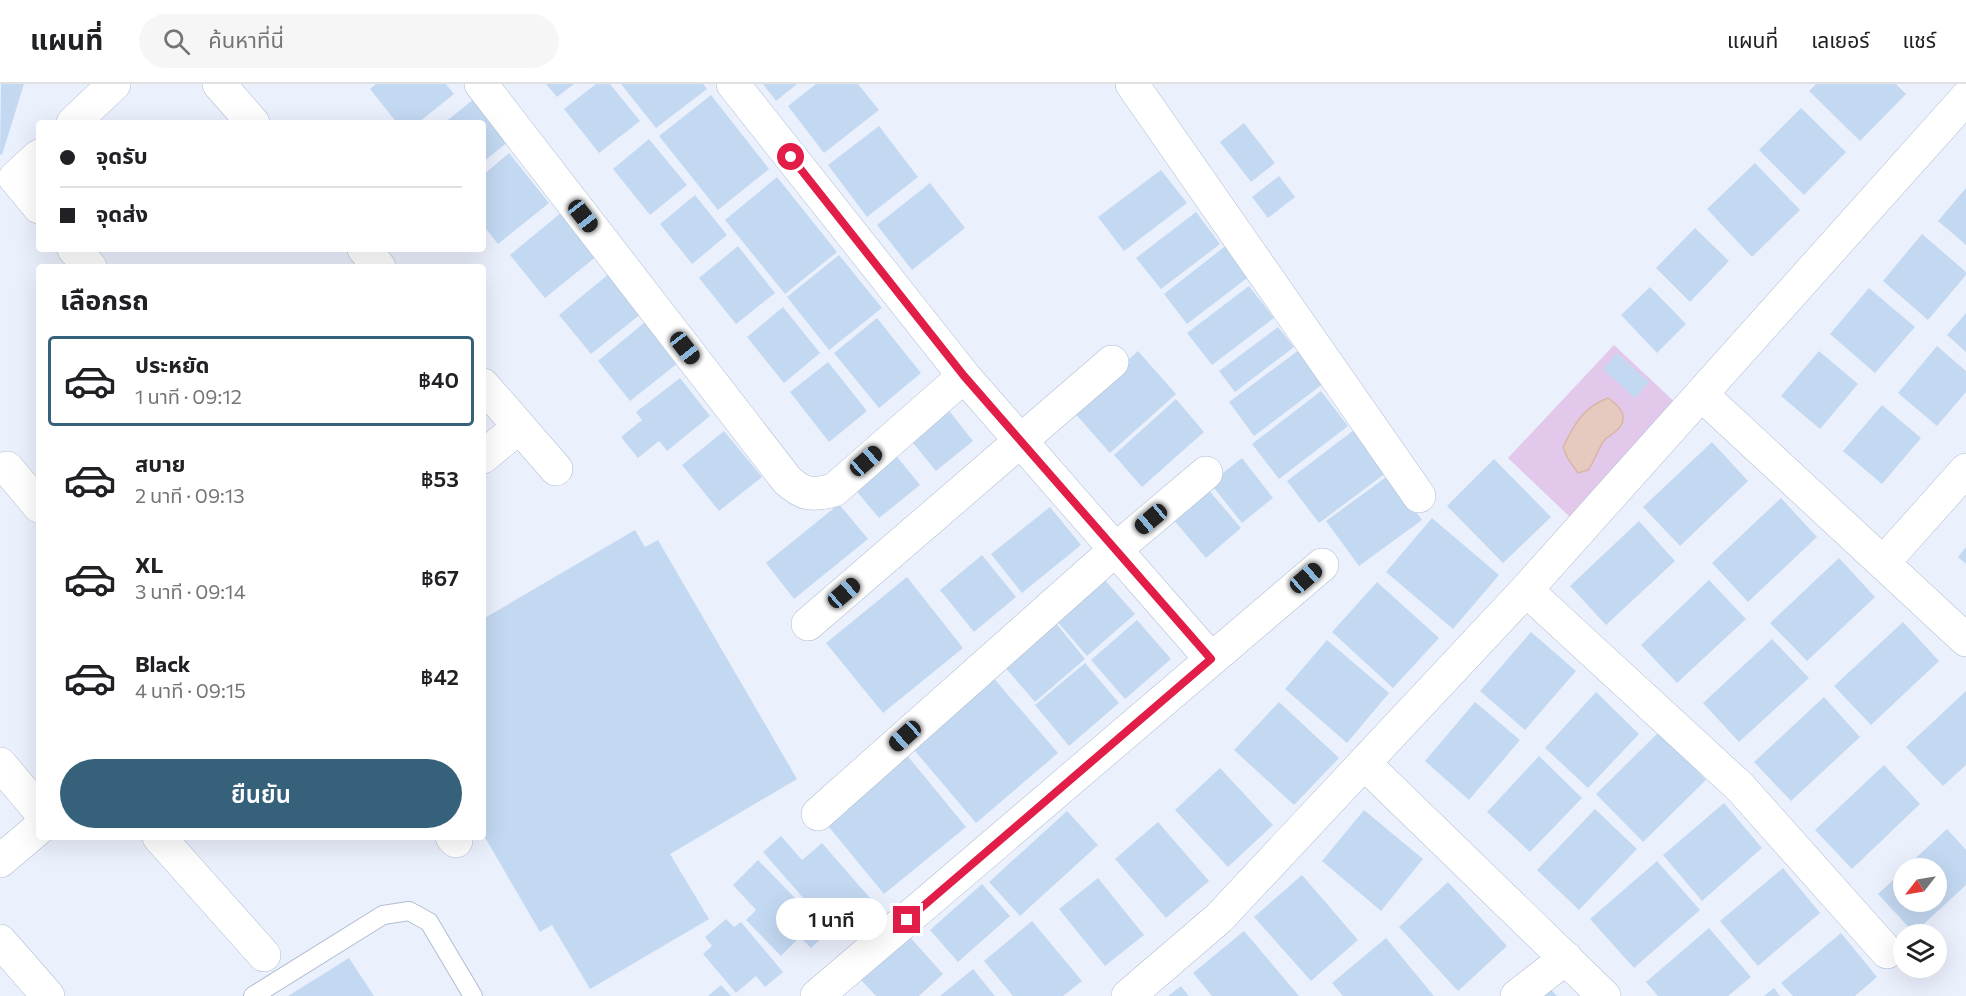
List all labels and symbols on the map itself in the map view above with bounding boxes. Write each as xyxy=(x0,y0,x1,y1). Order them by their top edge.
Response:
route start xyxy=(777,143,804,170)
car xyxy=(565,196,601,236)
car xyxy=(667,328,703,368)
car xyxy=(847,442,885,480)
car xyxy=(1131,501,1171,537)
car xyxy=(1287,559,1325,597)
car xyxy=(825,574,863,612)
car xyxy=(886,717,924,755)
north arrow xyxy=(1893,858,1947,912)
callout: 1 นาที xyxy=(775,899,886,941)
route end xyxy=(893,906,920,933)

